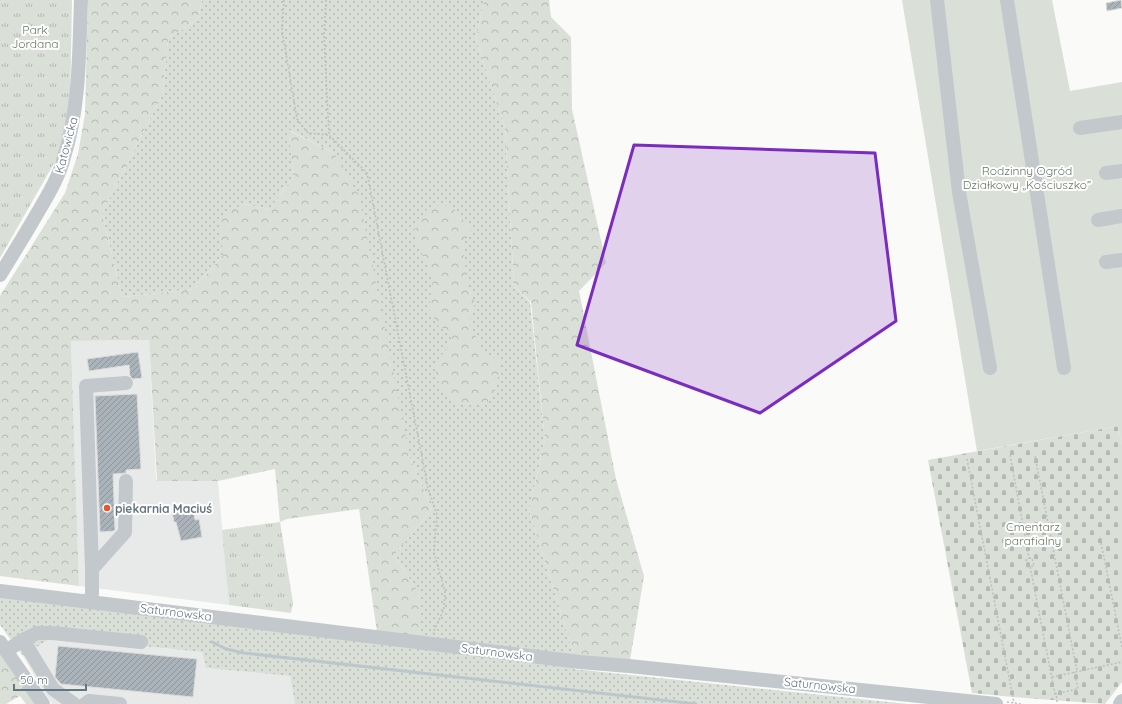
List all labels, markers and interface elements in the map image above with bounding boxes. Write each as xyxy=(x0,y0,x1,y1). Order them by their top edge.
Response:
park label: Park Jordana xyxy=(11,22,59,51)
street label: Katowicka xyxy=(51,115,81,175)
park label: Rodzinny Ogród Działkowy „Kościuszko” xyxy=(963,163,1091,192)
place label: piekarnia Maciuś xyxy=(115,501,212,516)
marker: piekarnia Maciuś xyxy=(102,503,112,513)
park label: Cmentarz parafialny xyxy=(1005,519,1061,548)
street label: Saturnowska xyxy=(139,600,213,624)
street label: Saturnowska xyxy=(460,640,534,664)
scale bar xyxy=(14,666,86,692)
text: 50 m xyxy=(20,672,48,687)
street label: Saturnowska xyxy=(783,674,857,696)

